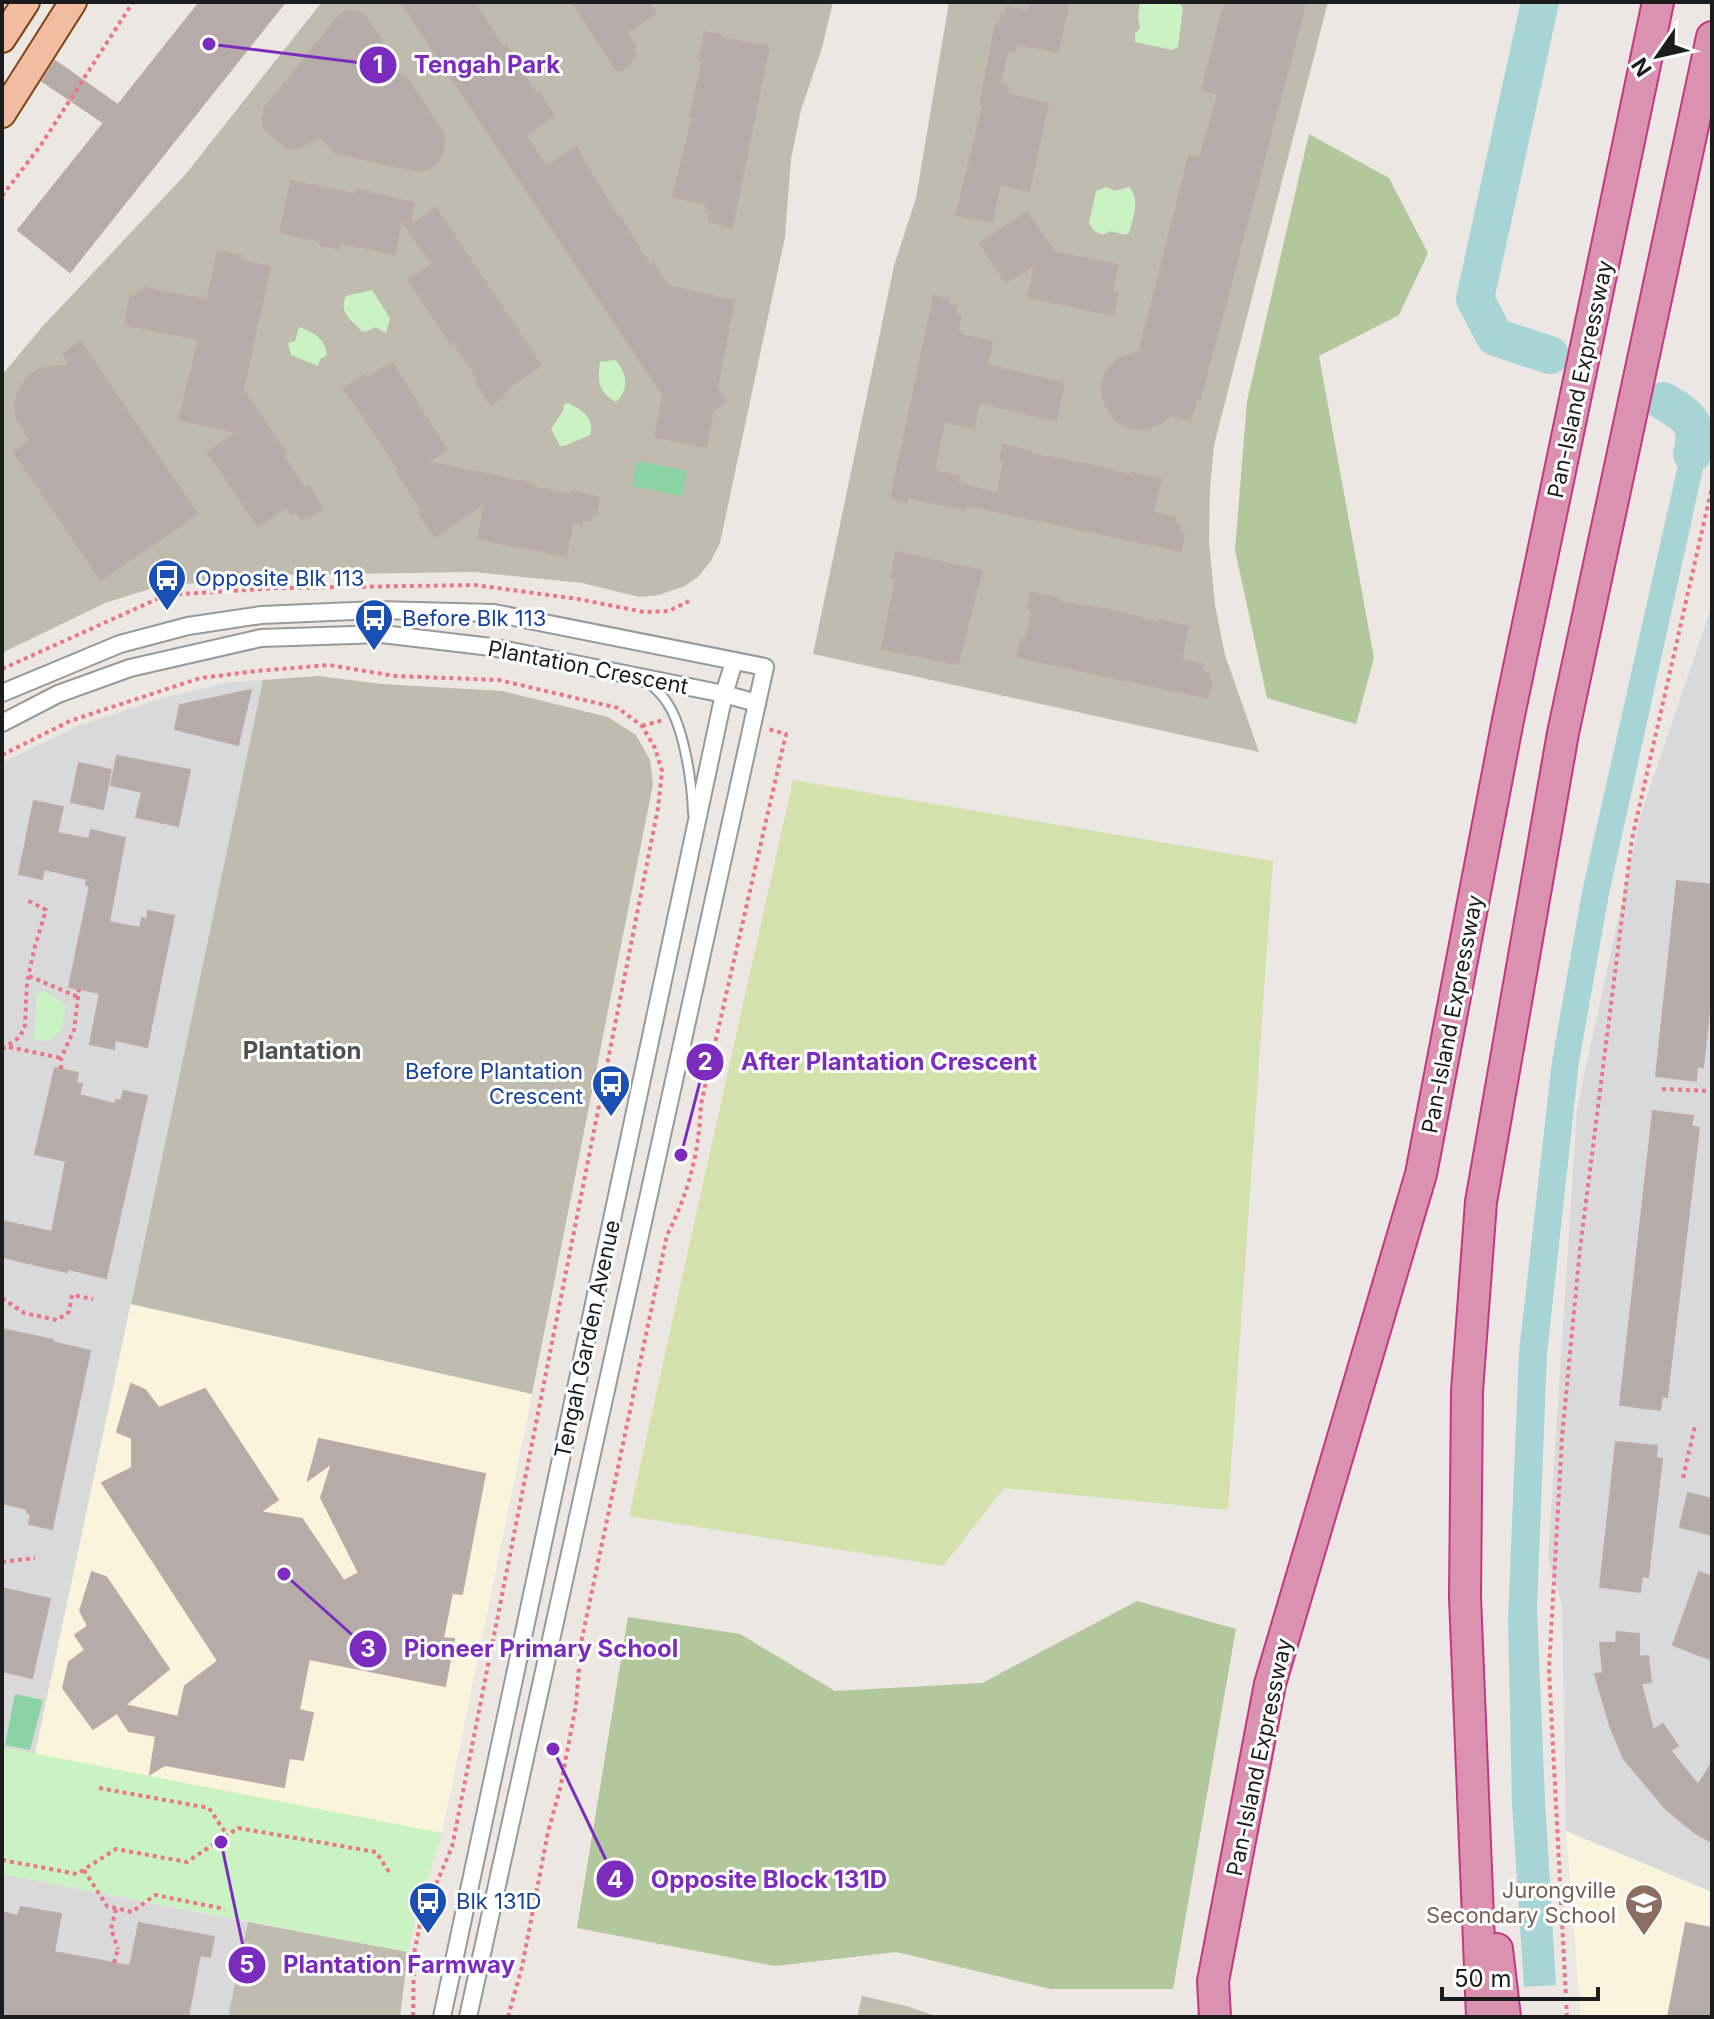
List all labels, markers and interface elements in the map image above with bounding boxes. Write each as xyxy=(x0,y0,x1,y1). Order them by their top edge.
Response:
north arrow xyxy=(1618,16,1698,96)
callout: Tengah Park xyxy=(358,41,576,89)
text: 1 xyxy=(373,50,383,79)
text: Tengah Park xyxy=(414,50,560,79)
text: N xyxy=(1626,53,1657,81)
street label: Pan-Island Expressway xyxy=(1542,258,1618,500)
bus stop icon: Opposite Blk 113 xyxy=(146,557,188,612)
place label: Opposite Blk 113 xyxy=(195,565,364,591)
bus stop icon: Before Blk 113 xyxy=(353,597,395,652)
place label: Before Blk 113 xyxy=(402,605,546,631)
street label: Plantation Crescent xyxy=(486,635,690,699)
street label: Pan-Island Expressway xyxy=(1416,893,1488,1135)
district label: Plantation xyxy=(243,1036,361,1065)
callout: After Plantation Crescent xyxy=(685,1038,1052,1086)
text: 2 xyxy=(697,1047,713,1076)
text: After Plantation Crescent xyxy=(741,1047,1037,1076)
place label: Before Plantation Crescent xyxy=(405,1058,583,1109)
bus stop icon: Before Plantation Crescent xyxy=(590,1063,632,1118)
street label: Tengah Garden Avenue xyxy=(549,1218,625,1460)
callout: Pioneer Primary School xyxy=(348,1625,695,1673)
text: 3 xyxy=(360,1634,376,1663)
text: Pioneer Primary School xyxy=(404,1634,678,1663)
street label: Pan-Island Expressway xyxy=(1221,1636,1297,1878)
callout: Opposite Block 131D xyxy=(595,1855,903,1903)
text: 4 xyxy=(607,1865,623,1894)
text: Opposite Block 131D xyxy=(651,1865,887,1894)
place label: Jurongville Secondary School xyxy=(1426,1877,1616,1928)
bus stop icon: Blk 131D xyxy=(407,1880,449,1935)
school or university icon: Jurongville Secondary School xyxy=(1623,1882,1665,1937)
place label: Blk 131D xyxy=(456,1888,541,1914)
callout: Plantation Farmway xyxy=(227,1941,531,1989)
text: 5 xyxy=(239,1950,255,1979)
text: Plantation Farmway xyxy=(283,1950,516,1979)
scale bar xyxy=(1442,1951,1598,2001)
text: 50 m xyxy=(1454,1964,1512,1993)

